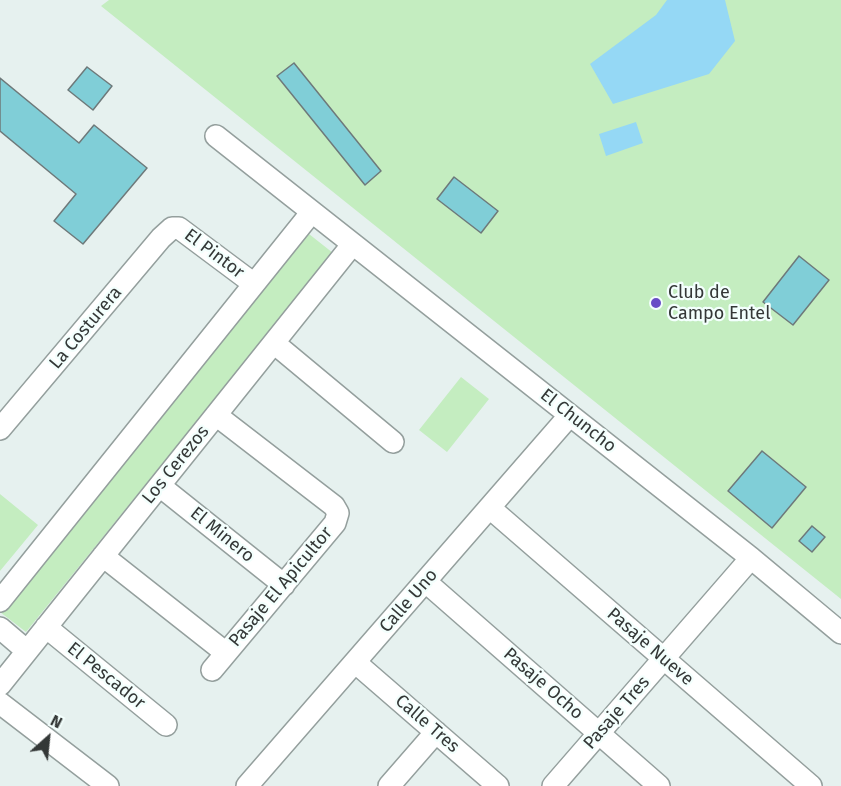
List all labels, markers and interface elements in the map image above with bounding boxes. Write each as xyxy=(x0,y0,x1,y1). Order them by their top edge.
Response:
street label: El Pintor xyxy=(180,225,248,283)
street label: La Costurera xyxy=(45,282,127,374)
place label: Club de Campo Entel xyxy=(668,282,770,324)
marker: Club de Campo Entel xyxy=(649,296,663,310)
street label: El Chuncho xyxy=(536,385,620,457)
street label: Los Cerezos xyxy=(138,421,214,509)
street label: El Minero xyxy=(186,503,258,567)
street label: Pasaje El Apicultor xyxy=(225,523,337,651)
street label: Calle Uno xyxy=(375,565,443,637)
street label: Pasaje Nueve xyxy=(602,604,698,690)
street label: El Pescador xyxy=(63,638,149,714)
street label: Pasaje Ocho xyxy=(499,643,587,725)
street label: Pasaje Tres xyxy=(579,672,655,754)
street label: Calle Tres xyxy=(391,690,463,758)
north arrow xyxy=(18,708,78,768)
text: N xyxy=(47,711,65,732)

